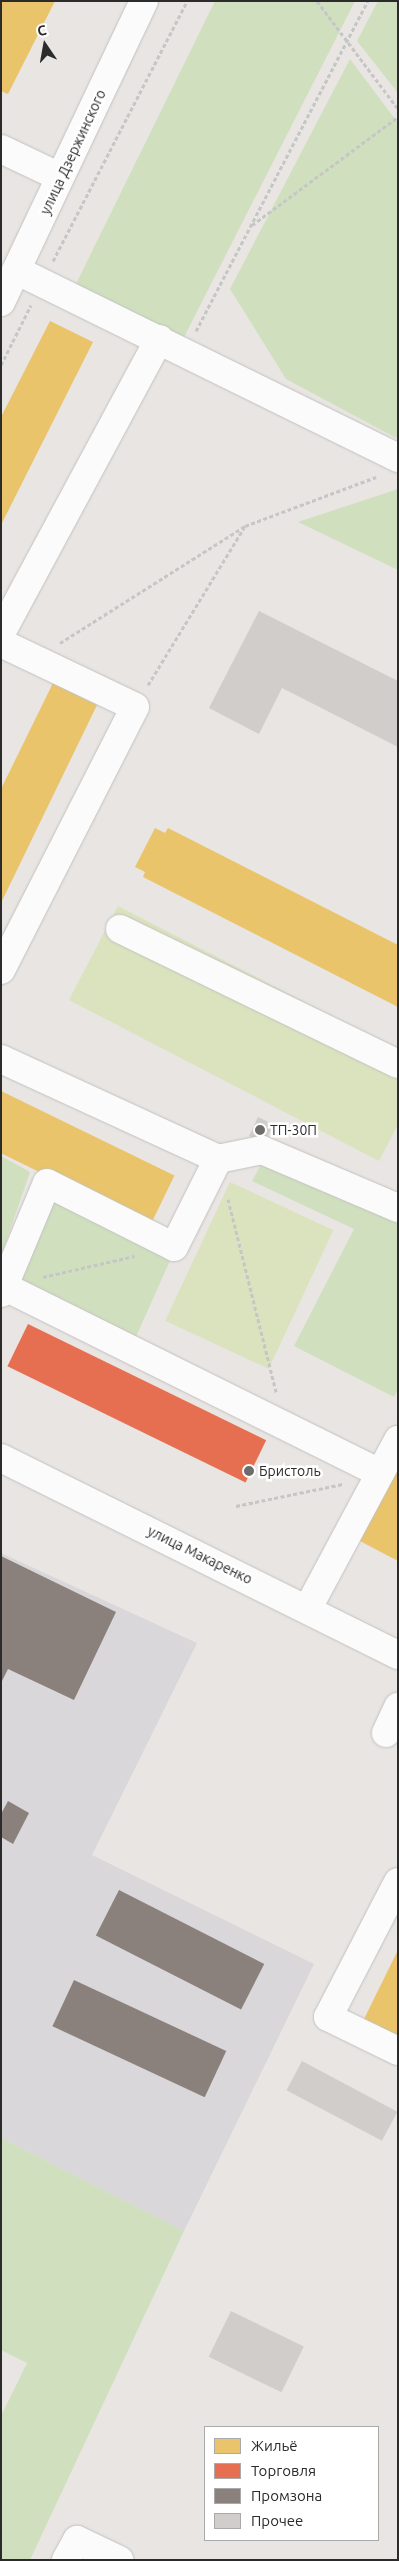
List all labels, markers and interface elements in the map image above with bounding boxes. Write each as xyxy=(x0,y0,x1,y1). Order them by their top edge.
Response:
north arrow xyxy=(20,20,70,70)
text: С xyxy=(36,22,48,39)
street label: улица Дзержинского xyxy=(37,87,109,217)
place label: ТП-30П xyxy=(270,1122,317,1138)
marker: ТП-30П xyxy=(254,1124,266,1136)
place label: Бристоль xyxy=(259,1463,321,1479)
marker: Бристоль xyxy=(243,1465,255,1477)
street label: улица Макаренко xyxy=(145,1522,255,1588)
legend xyxy=(204,2426,379,2541)
text: Жильё xyxy=(251,2437,298,2454)
text: Торговля xyxy=(251,2462,316,2479)
text: Промзона xyxy=(251,2487,322,2504)
text: Прочее xyxy=(251,2512,303,2529)

